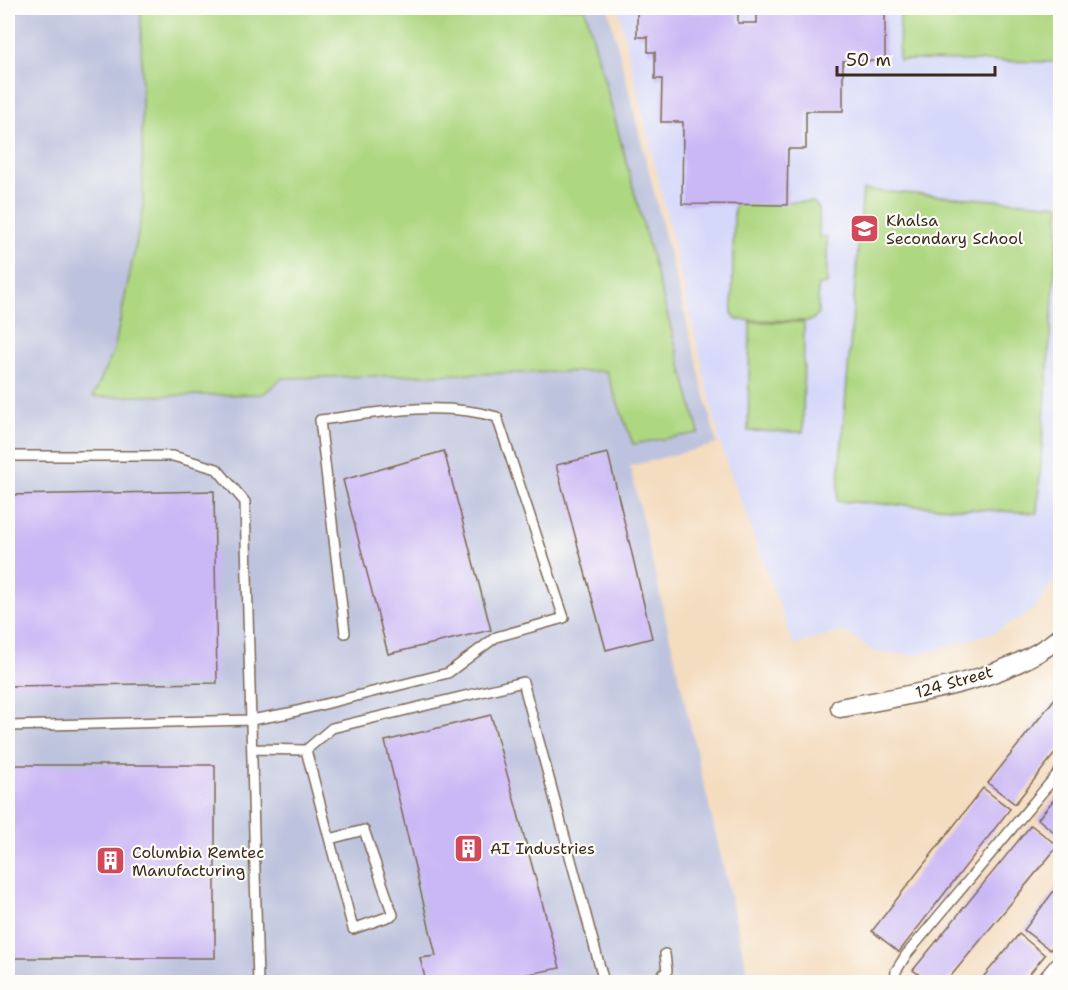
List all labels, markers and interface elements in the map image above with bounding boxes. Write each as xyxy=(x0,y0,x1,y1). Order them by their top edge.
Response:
scale bar xyxy=(837,39,994,77)
text: 50 m xyxy=(846,48,891,72)
place label: Khalsa Secondary School xyxy=(886,210,1023,249)
school or university icon: Khalsa Secondary School xyxy=(849,213,881,245)
street label: 124 Street xyxy=(913,661,995,703)
building icon: AI Industries xyxy=(453,832,485,864)
place label: AI Industries xyxy=(490,838,595,859)
place label: Columbia Remtec Manufacturing xyxy=(132,842,264,881)
building icon: Columbia Remtec Manufacturing xyxy=(95,845,127,877)

